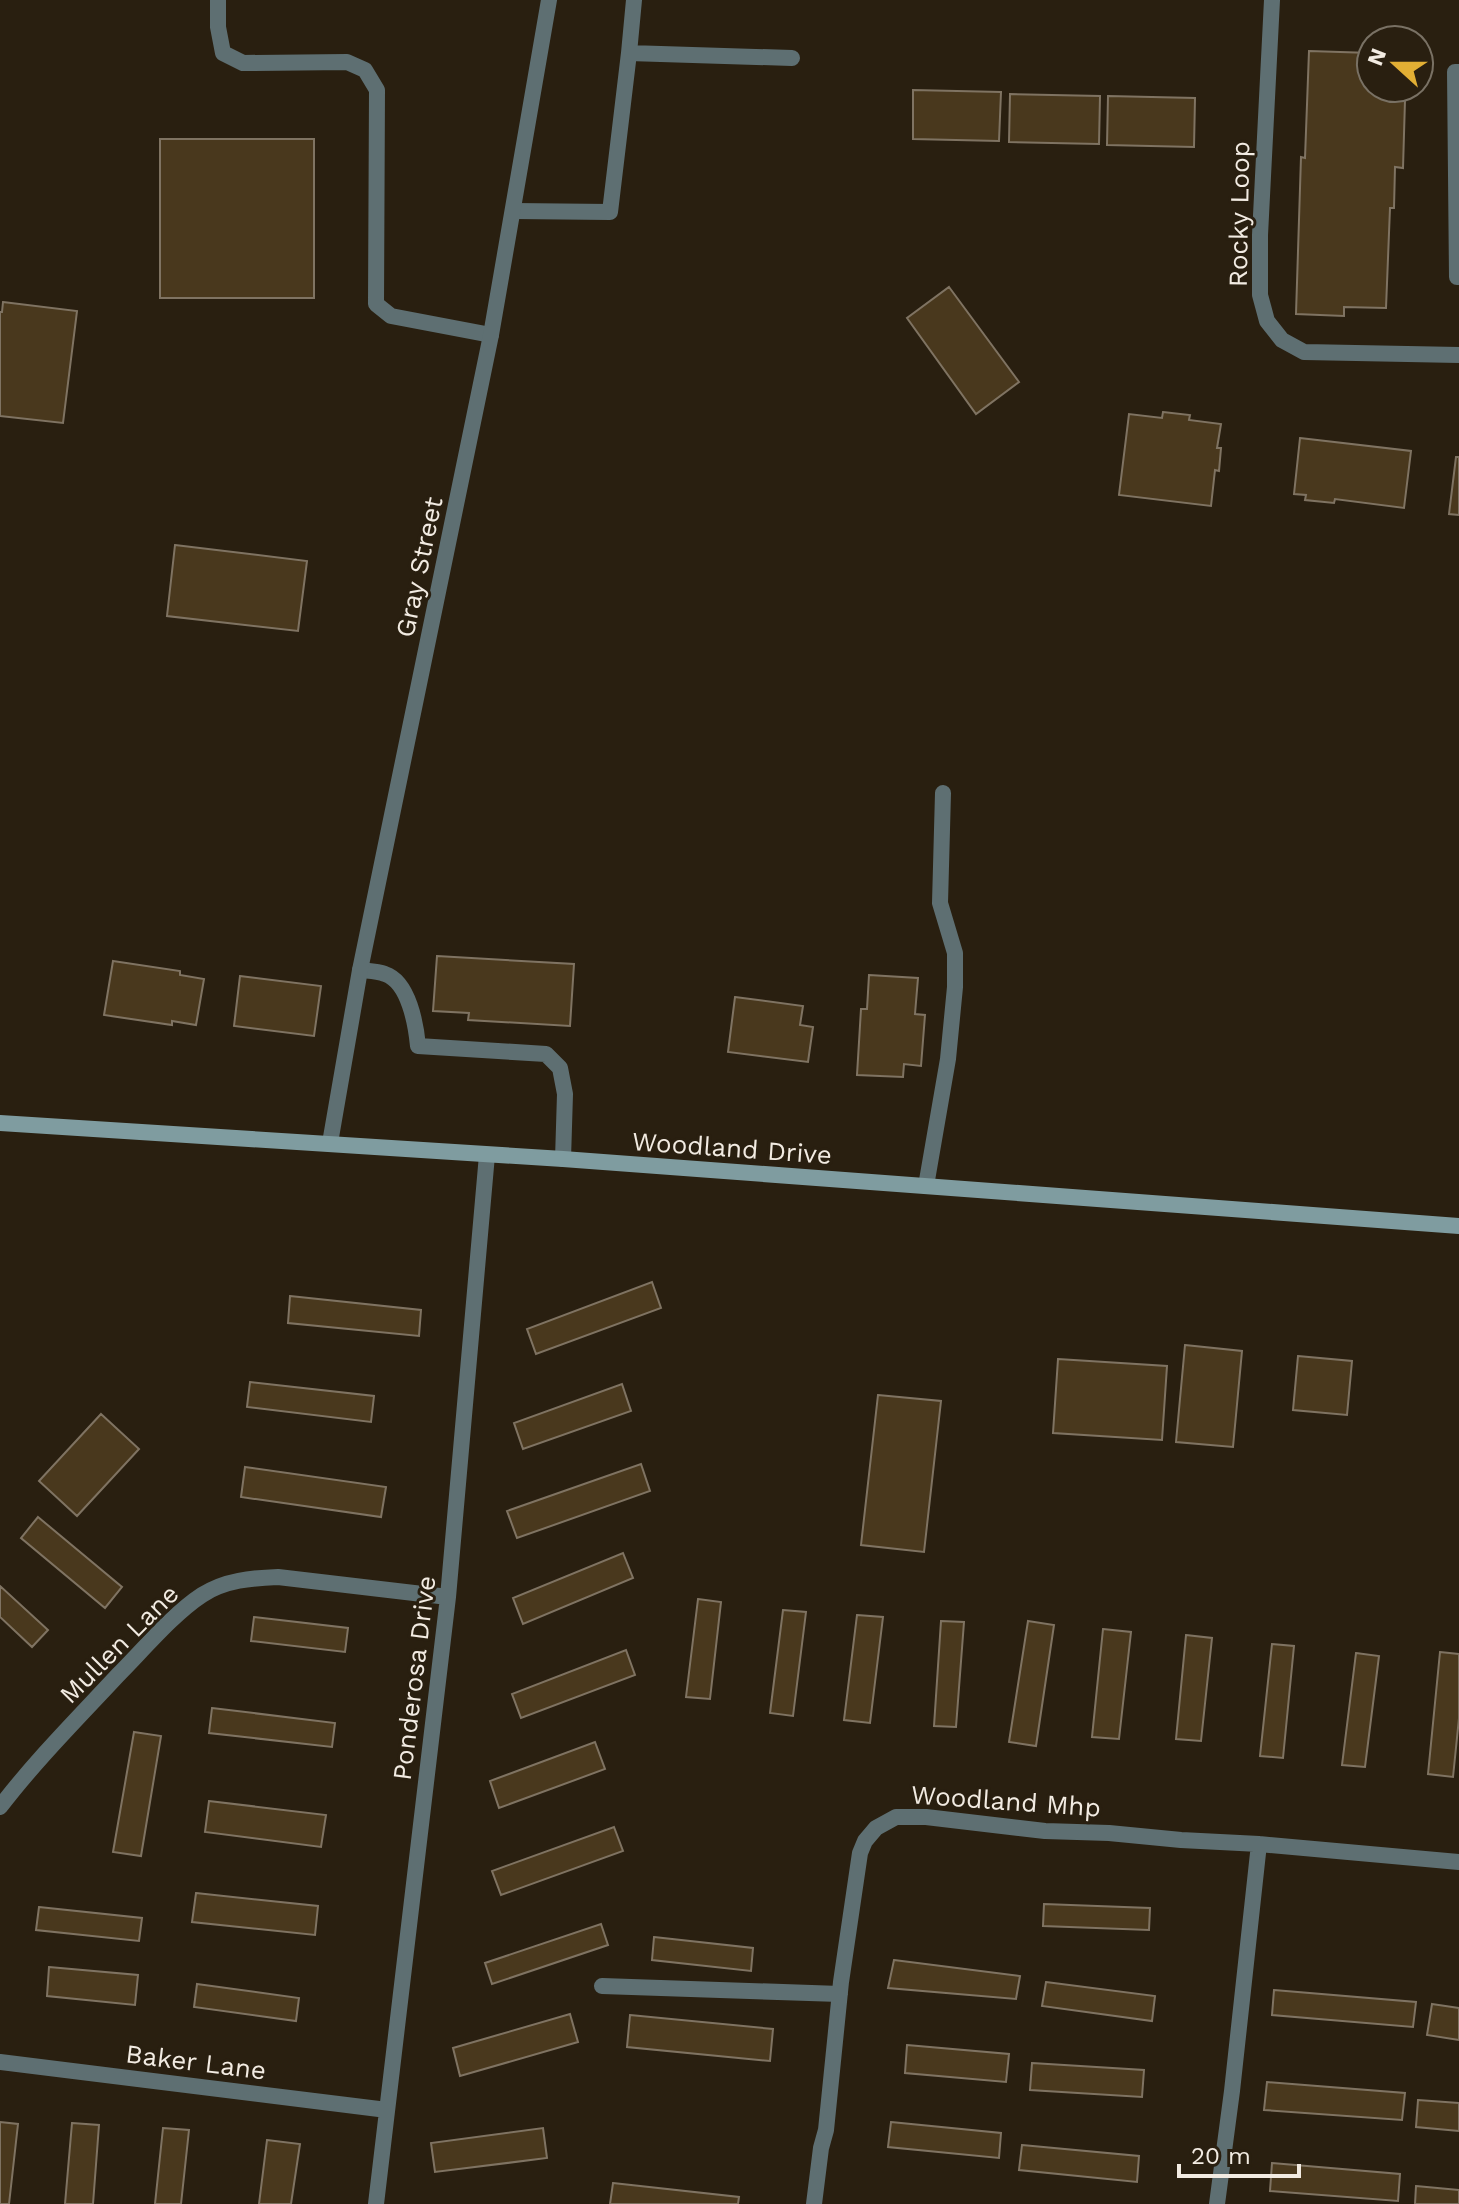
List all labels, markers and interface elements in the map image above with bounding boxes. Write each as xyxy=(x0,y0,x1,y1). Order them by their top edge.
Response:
north arrow xyxy=(1355,24,1435,104)
text: N xyxy=(1362,45,1391,69)
street label: Rocky Loop xyxy=(1223,141,1255,287)
street label: Gray Street xyxy=(389,494,449,640)
street label: Woodland Drive xyxy=(631,1126,833,1170)
street label: Ponderosa Drive xyxy=(387,1574,441,1782)
street label: Mullen Lane xyxy=(53,1578,185,1710)
street label: Woodland Mhp xyxy=(910,1779,1102,1823)
street label: Baker Lane xyxy=(124,2039,268,2085)
scale bar xyxy=(1179,2128,1299,2178)
text: 20 m xyxy=(1191,2142,1251,2170)

